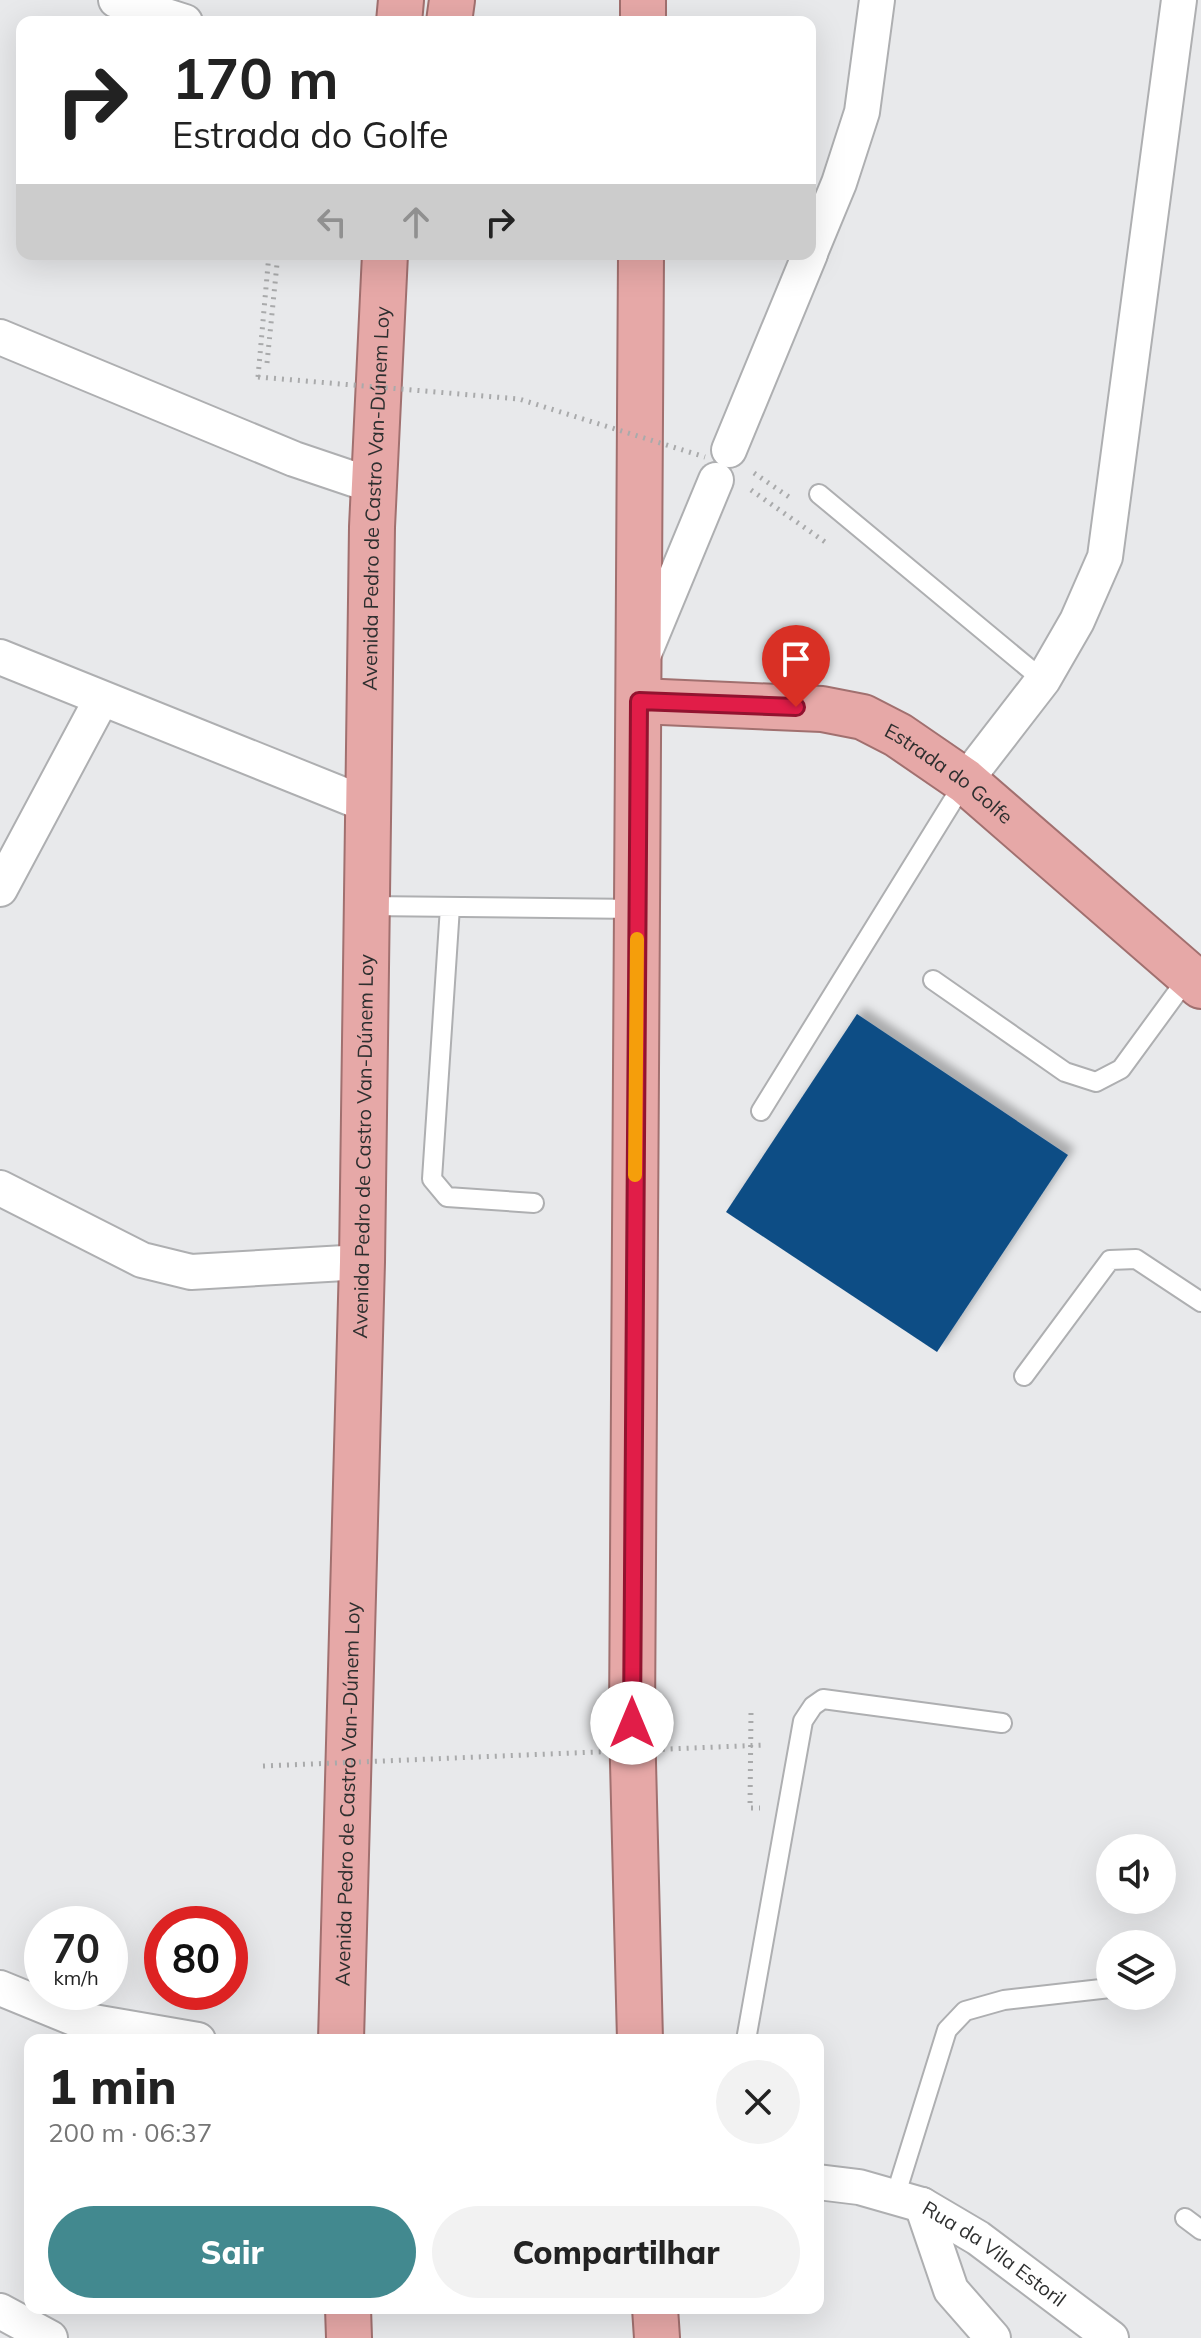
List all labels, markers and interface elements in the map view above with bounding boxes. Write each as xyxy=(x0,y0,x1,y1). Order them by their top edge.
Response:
text: 170 m xyxy=(172,43,339,113)
icon: right xyxy=(40,48,144,152)
text: Estrada do Golfe xyxy=(172,112,449,157)
icon: left xyxy=(310,200,354,244)
icon: ahead xyxy=(394,200,438,244)
icon: right xyxy=(478,200,522,244)
street label: Avenida Pedro de Castro Van-Dúnem Loy xyxy=(357,305,395,691)
pin xyxy=(762,625,830,707)
icon: arrive xyxy=(774,637,818,681)
street label: Estrada do Golfe xyxy=(881,717,1018,829)
street label: Avenida Pedro de Castro Van-Dúnem Loy xyxy=(347,954,378,1339)
street label: Avenida Pedro de Castro Van-Dúnem Loy xyxy=(329,1601,365,1987)
position arrow xyxy=(590,1681,674,1765)
map controls xyxy=(1096,1834,1176,2010)
button: sound xyxy=(1096,1834,1176,1914)
speed limit sign: 80 xyxy=(144,1906,248,2010)
text: 70 xyxy=(52,1923,100,1973)
button: layers xyxy=(1096,1930,1176,2010)
text: km/h xyxy=(53,1965,99,1990)
text: 1 min xyxy=(48,2056,177,2116)
button: close xyxy=(716,2060,800,2144)
text: 200 m · 06:37 xyxy=(48,2116,212,2149)
street label: Rua da Vila Estoril xyxy=(918,2195,1071,2312)
button: Sair xyxy=(48,2206,416,2298)
button: Compartilhar xyxy=(432,2206,800,2298)

